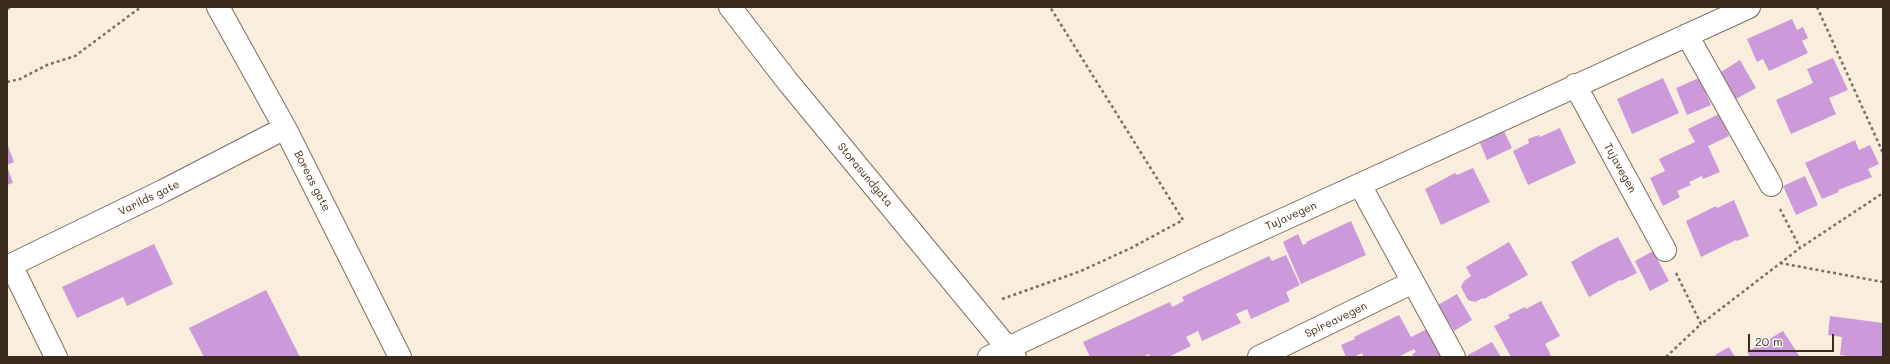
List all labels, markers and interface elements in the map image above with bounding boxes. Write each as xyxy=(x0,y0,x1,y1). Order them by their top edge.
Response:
street label: Storasundgata xyxy=(834,140,896,210)
street label: Tujavegen xyxy=(1601,141,1639,195)
street label: Boreas gate xyxy=(291,148,333,214)
street label: Varilds gate xyxy=(116,178,182,218)
street label: Tujavegen xyxy=(1263,199,1319,233)
street label: Spireavegen xyxy=(1303,299,1369,341)
scale bar xyxy=(1750,326,1836,352)
text: 20 m xyxy=(1755,333,1783,349)

